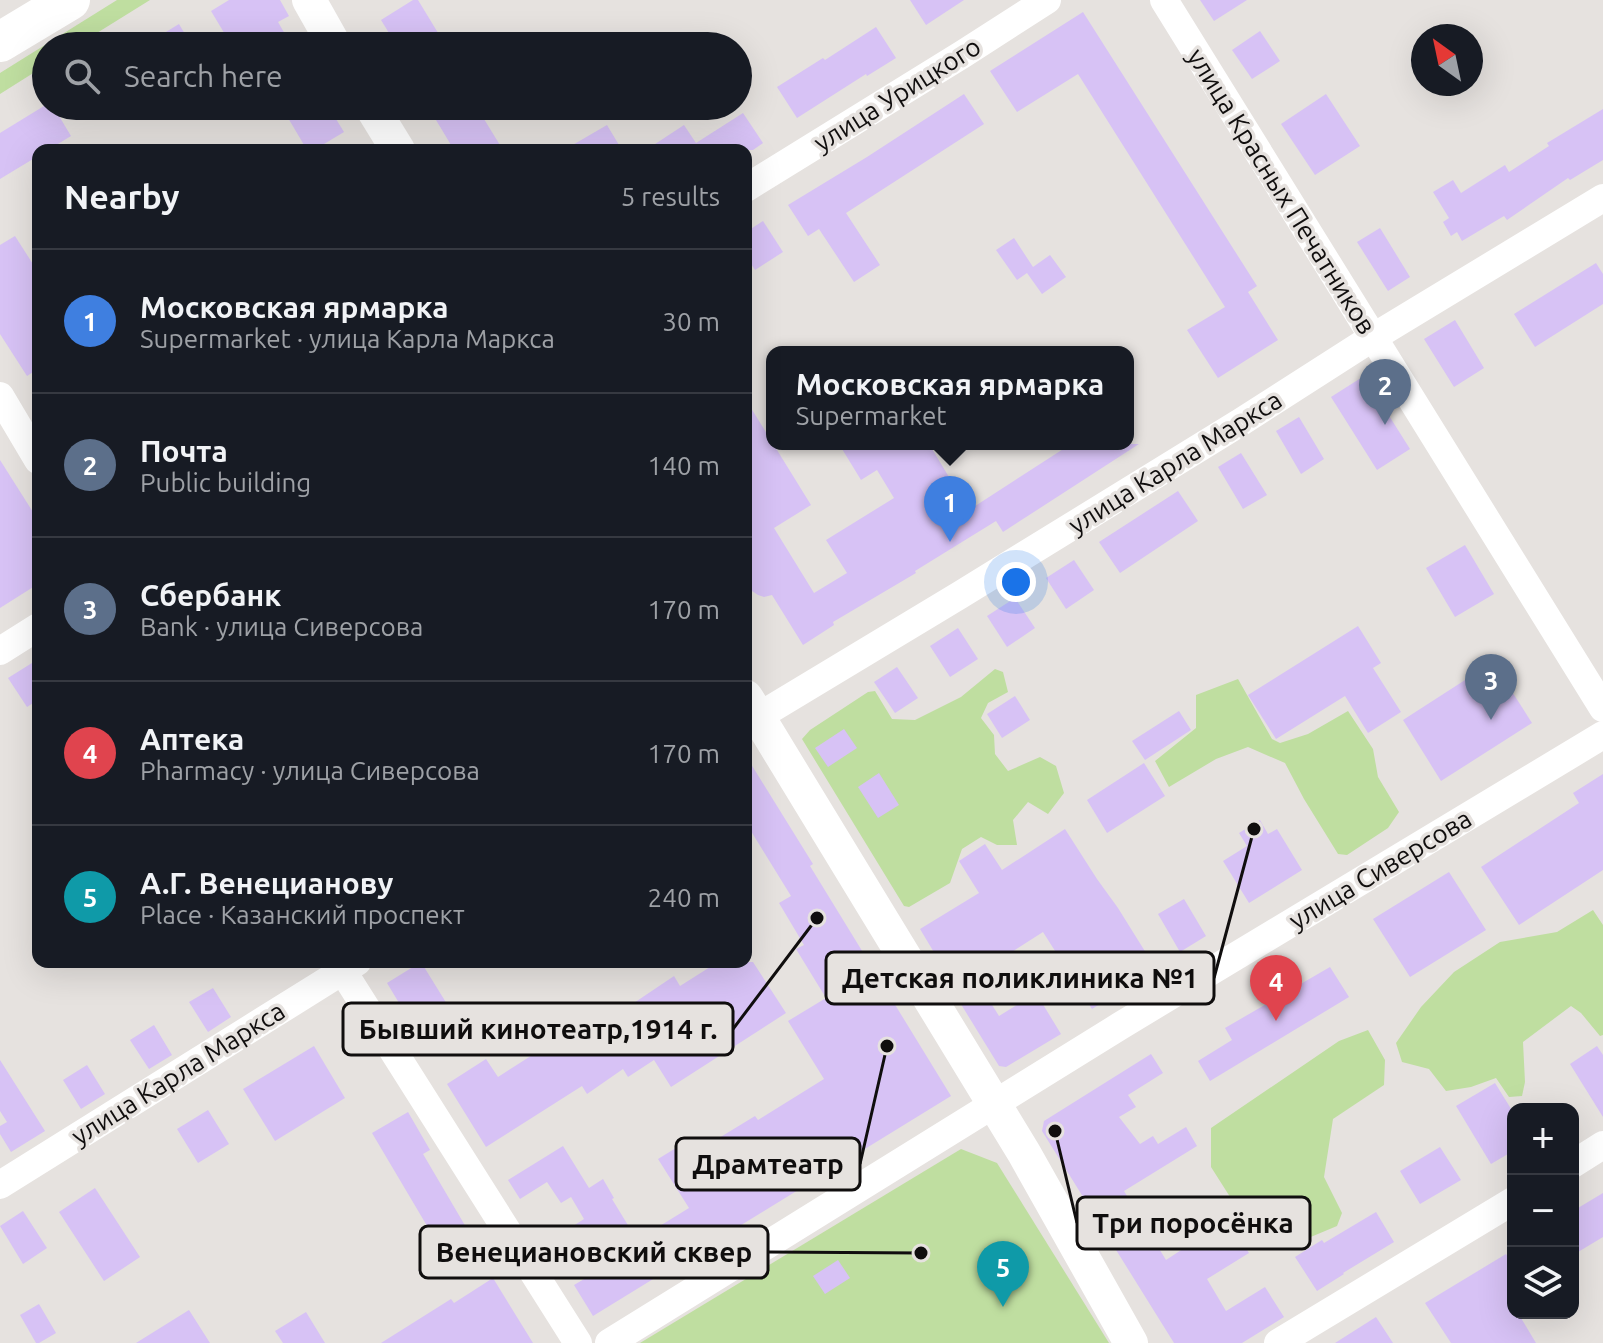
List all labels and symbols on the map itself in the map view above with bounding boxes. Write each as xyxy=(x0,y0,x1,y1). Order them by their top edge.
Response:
north arrow xyxy=(1411,24,1483,96)
street label: улица Урицкого xyxy=(808,31,986,157)
street label: улица Красных Печатников xyxy=(1182,43,1382,339)
pin: 2 xyxy=(1359,359,1411,425)
street label: улица Карла Маркса xyxy=(1063,385,1287,539)
pin: 1 xyxy=(924,476,976,542)
your location xyxy=(996,562,1036,602)
pin: 3 xyxy=(1465,654,1517,720)
street label: улица Сиверсова xyxy=(1284,803,1476,935)
callout: Детская поликлиника №1 xyxy=(826,952,1214,1004)
pin: 4 xyxy=(1250,955,1302,1021)
text: Детская поликлиника №1 xyxy=(842,962,1198,993)
street label: улица Карла Маркса xyxy=(66,996,290,1150)
callout: Бывший кинотеатр,1914 г. xyxy=(343,1003,733,1055)
text: Бывший кинотеатр,1914 г. xyxy=(359,1013,717,1044)
callout: Драмтеатр xyxy=(676,1138,860,1190)
text: Драмтеатр xyxy=(692,1148,844,1179)
callout: Три поросёнка xyxy=(1077,1197,1310,1249)
text: Три поросёнка xyxy=(1092,1207,1294,1238)
callout: Венециановский сквер xyxy=(420,1226,768,1278)
text: Венециановский сквер xyxy=(436,1236,752,1267)
pin: 5 xyxy=(977,1241,1029,1307)

